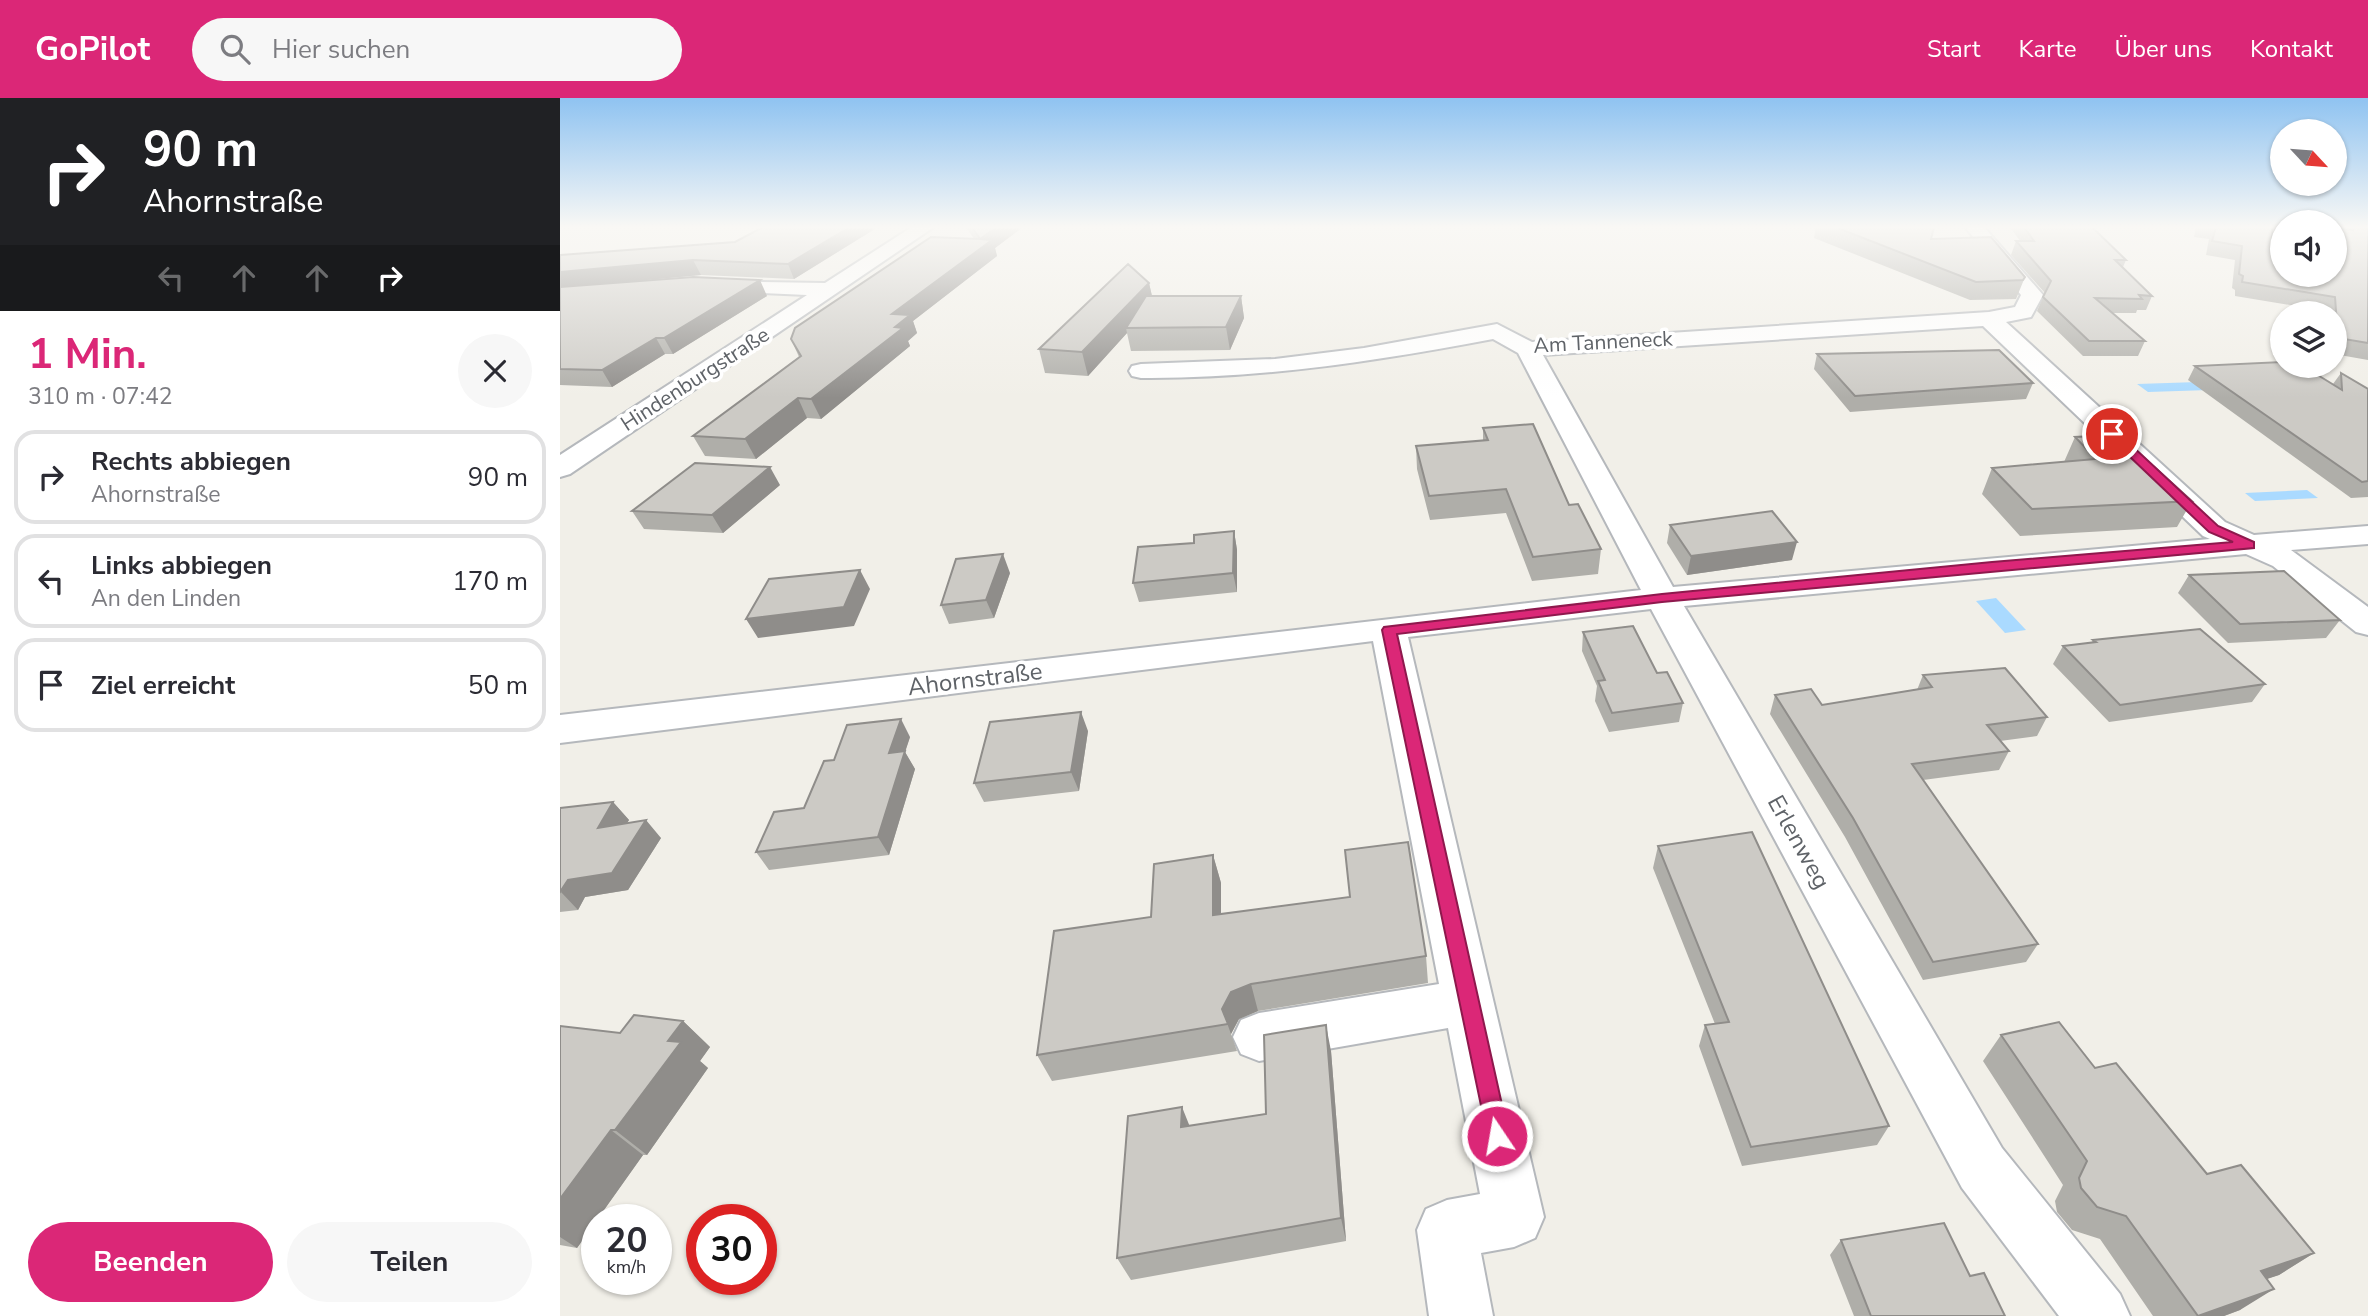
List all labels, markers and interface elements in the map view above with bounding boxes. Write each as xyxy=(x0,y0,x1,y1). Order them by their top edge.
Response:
search box xyxy=(192,18,682,81)
text: GoPilot xyxy=(35,27,150,72)
icon: search xyxy=(216,30,254,68)
text: Hier suchen xyxy=(272,32,410,67)
text: Start xyxy=(1927,33,1980,65)
text: Karte xyxy=(2018,33,2076,65)
text: Über uns xyxy=(2114,33,2212,65)
text: Kontakt xyxy=(2250,33,2333,65)
text: 90 m xyxy=(143,116,258,183)
north arrow xyxy=(2270,119,2347,196)
map controls xyxy=(2270,119,2347,378)
icon: right xyxy=(28,126,119,217)
text: Ahornstraße xyxy=(143,180,323,223)
button: sound xyxy=(2270,210,2347,287)
icon: left xyxy=(152,259,190,297)
icon: ahead xyxy=(225,259,263,297)
icon: ahead xyxy=(298,259,336,297)
icon: right xyxy=(371,259,409,297)
button: layers xyxy=(2270,301,2347,378)
street label: Hindenburgstraße xyxy=(615,320,775,438)
street label: Am Tanneneck xyxy=(1533,324,1674,360)
text: 1 Min. xyxy=(28,326,147,383)
button: close xyxy=(458,334,532,408)
text: 310 m · 07:42 xyxy=(28,381,173,412)
pin xyxy=(2082,404,2142,464)
icon: arrive xyxy=(2093,415,2131,453)
text: Rechts abbiegen xyxy=(91,444,291,479)
icon: right xyxy=(32,458,70,496)
text: 90 m xyxy=(468,460,528,495)
text: Ahornstraße xyxy=(91,479,221,510)
text: Links abbiegen xyxy=(91,548,272,583)
icon: left xyxy=(32,562,70,600)
text: 170 m xyxy=(452,564,528,599)
text: An den Linden xyxy=(91,583,241,614)
street label: Ahornstraße xyxy=(906,655,1044,703)
icon: arrive xyxy=(32,666,70,704)
text: Ziel erreicht xyxy=(91,668,235,703)
text: 50 m xyxy=(468,668,528,703)
street label: Erlenweg xyxy=(1760,789,1838,895)
position arrow xyxy=(1460,1099,1534,1173)
speed limit sign: 30 xyxy=(686,1204,777,1295)
text: 20 xyxy=(605,1217,648,1264)
button: Beenden xyxy=(28,1222,273,1302)
button: Teilen xyxy=(287,1222,532,1302)
text: km/h xyxy=(607,1255,646,1279)

